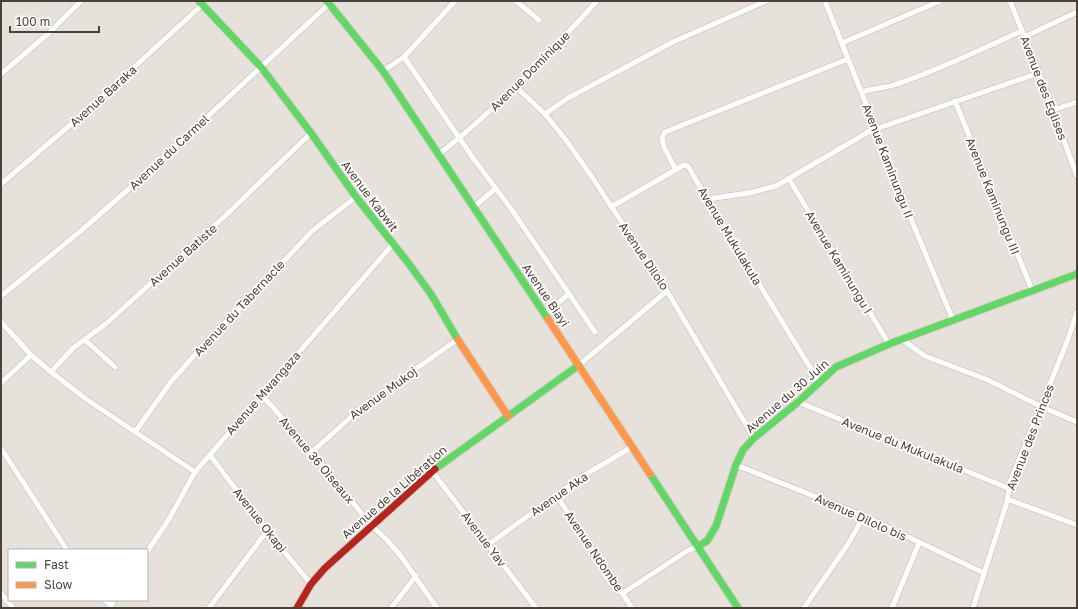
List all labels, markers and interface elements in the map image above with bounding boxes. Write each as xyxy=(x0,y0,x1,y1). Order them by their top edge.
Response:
scale bar xyxy=(10,8,99,34)
text: 100 m xyxy=(16,14,50,29)
street label: Avenue Dominique xyxy=(487,28,573,114)
street label: Avenue des Eglises xyxy=(1017,34,1071,142)
street label: Avenue Baraka xyxy=(66,62,140,130)
street label: Avenue Kaminungu II xyxy=(859,102,917,220)
street label: Avenue du Carmel xyxy=(126,111,212,193)
street label: Avenue Kaminungu III xyxy=(963,135,1023,257)
street label: Avenue Kabwit xyxy=(338,157,402,235)
street label: Avenue Mukulakula xyxy=(695,184,765,288)
street label: Avenue Kaminungu I xyxy=(802,208,876,316)
street label: Avenue Dilolo xyxy=(616,219,672,293)
street label: Avenue Batiste xyxy=(146,221,220,289)
street label: Avenue du Tabernacle xyxy=(190,257,288,359)
street label: Avenue Biayi xyxy=(519,261,573,329)
street label: Avenue Mwangaza xyxy=(222,348,304,438)
street label: Avenue du 30 Juin xyxy=(742,356,832,436)
street label: Avenue Mukoj xyxy=(346,363,420,423)
street label: Avenue des Princes xyxy=(1003,382,1057,492)
street label: Avenue 36 Oiseaux xyxy=(276,414,358,507)
street label: Avenue du Mukulakula xyxy=(840,414,966,476)
street label: Avenue de la Libération xyxy=(338,442,450,542)
street label: Avenue Aka xyxy=(527,469,591,519)
street label: Avenue Okapi xyxy=(230,485,290,555)
street label: Avenue Dilolo bis xyxy=(813,490,909,544)
street label: Avenue Yav xyxy=(458,508,510,570)
street label: Avenue Ndombe xyxy=(561,508,627,594)
legend xyxy=(8,549,148,601)
text: Fast xyxy=(44,557,69,572)
text: Slow xyxy=(44,577,72,592)

